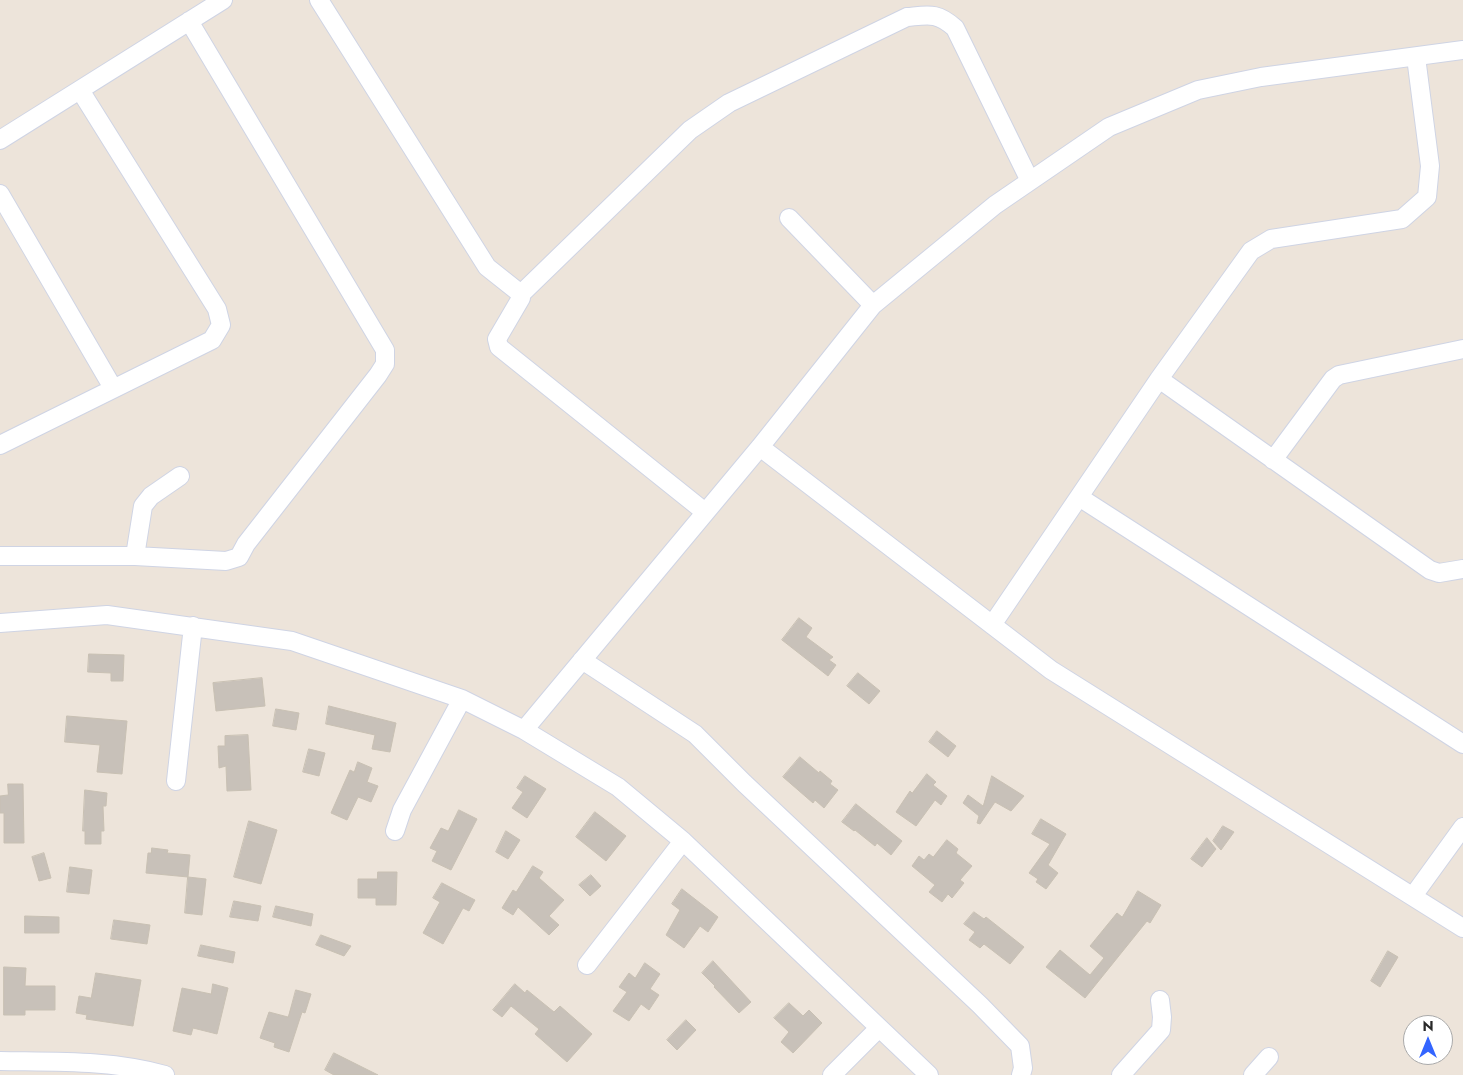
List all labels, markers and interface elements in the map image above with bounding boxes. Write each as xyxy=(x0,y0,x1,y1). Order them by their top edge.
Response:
north arrow xyxy=(1403,1015,1453,1065)
text: N xyxy=(1422,1016,1434,1036)

